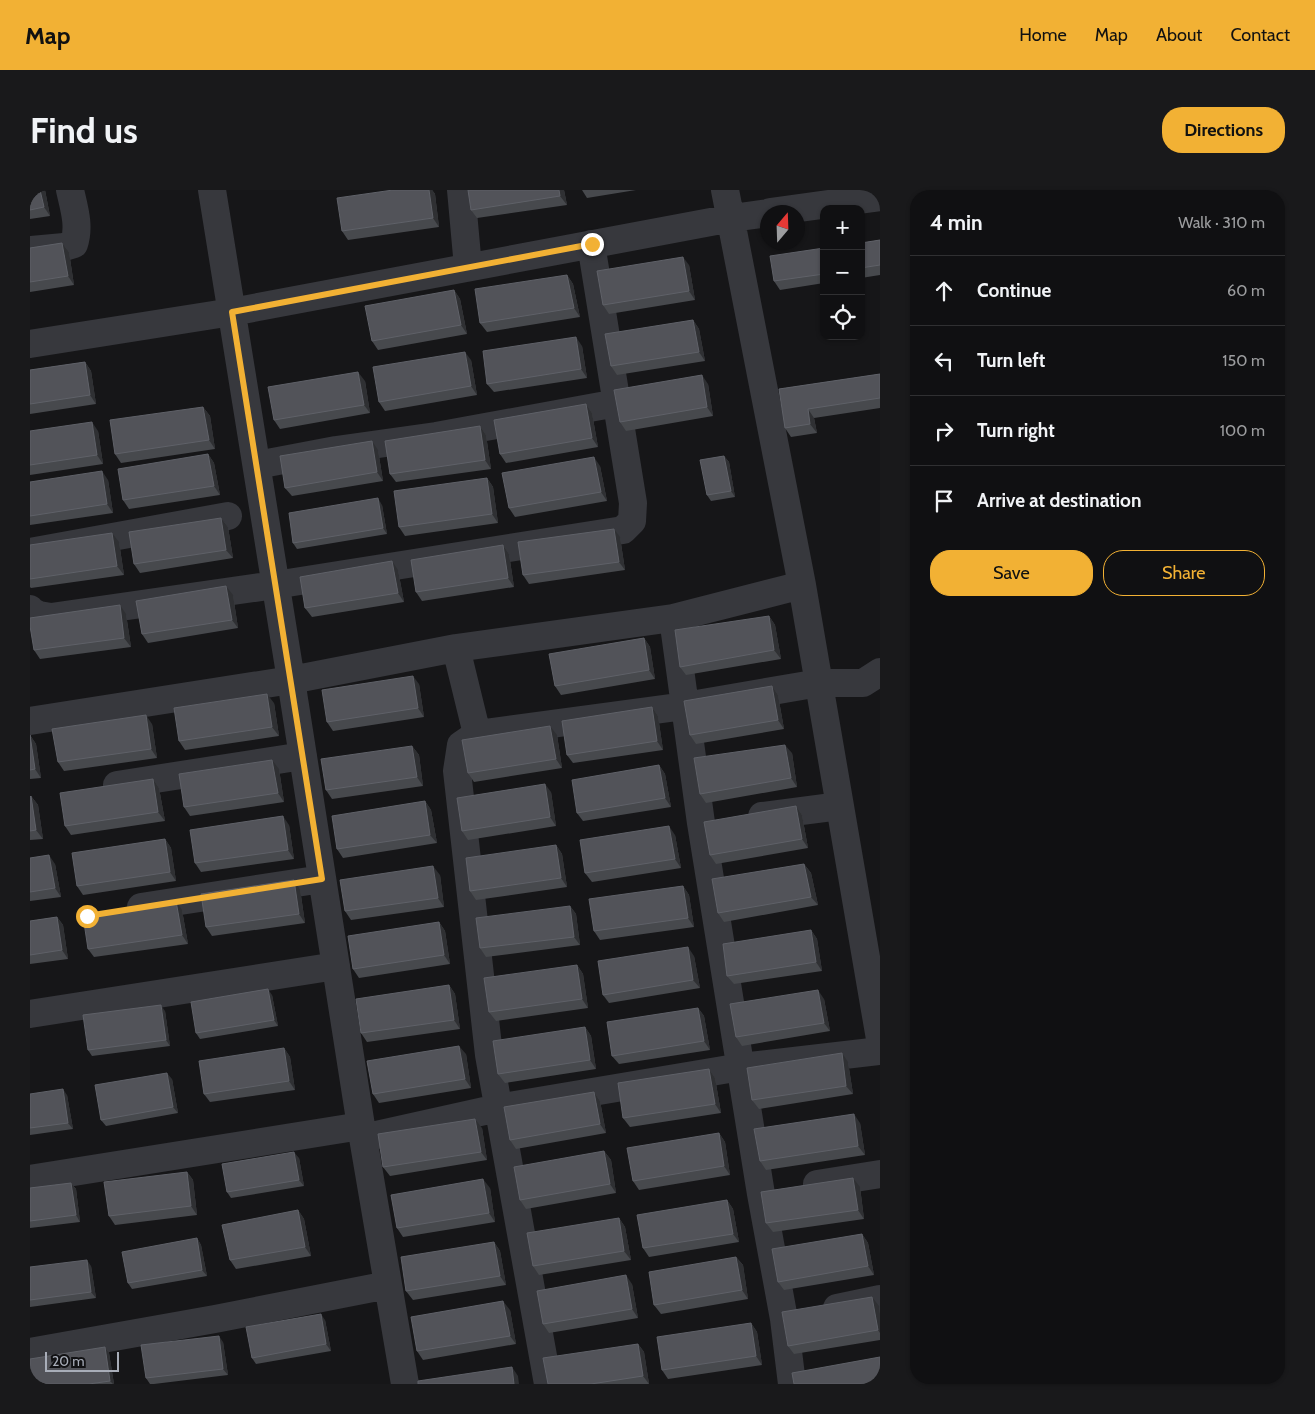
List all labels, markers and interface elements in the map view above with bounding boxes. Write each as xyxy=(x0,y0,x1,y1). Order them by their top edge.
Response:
text: Map xyxy=(25,21,71,50)
text: Home xyxy=(1019,24,1067,46)
text: Map xyxy=(1095,24,1128,46)
text: About xyxy=(1156,24,1202,46)
text: Contact xyxy=(1230,24,1290,46)
button: Directions xyxy=(1162,107,1285,153)
text: Find us xyxy=(30,109,138,152)
north arrow xyxy=(760,205,805,250)
map controls xyxy=(820,205,865,340)
button: + xyxy=(820,205,865,250)
text: 4 min xyxy=(930,210,983,235)
text: Walk · 310 m xyxy=(1178,213,1265,232)
route end xyxy=(581,233,604,256)
button: − xyxy=(820,250,865,295)
icon: ahead xyxy=(930,277,958,305)
text: Continue xyxy=(977,279,1051,302)
text: 60 m xyxy=(1227,281,1265,300)
button: locate xyxy=(820,295,865,340)
icon: left xyxy=(930,347,958,375)
text: Turn left xyxy=(977,349,1045,372)
text: 150 m xyxy=(1222,351,1265,370)
icon: right xyxy=(930,417,958,445)
text: Turn right xyxy=(977,419,1055,442)
text: 100 m xyxy=(1220,421,1265,440)
icon: arrive xyxy=(930,487,958,515)
text: Arrive at destination xyxy=(977,489,1141,512)
button: Save xyxy=(930,550,1093,596)
button: Share xyxy=(1103,550,1265,596)
route start xyxy=(76,905,99,928)
scale bar xyxy=(45,1349,119,1372)
text: 20 m xyxy=(52,1352,85,1370)

